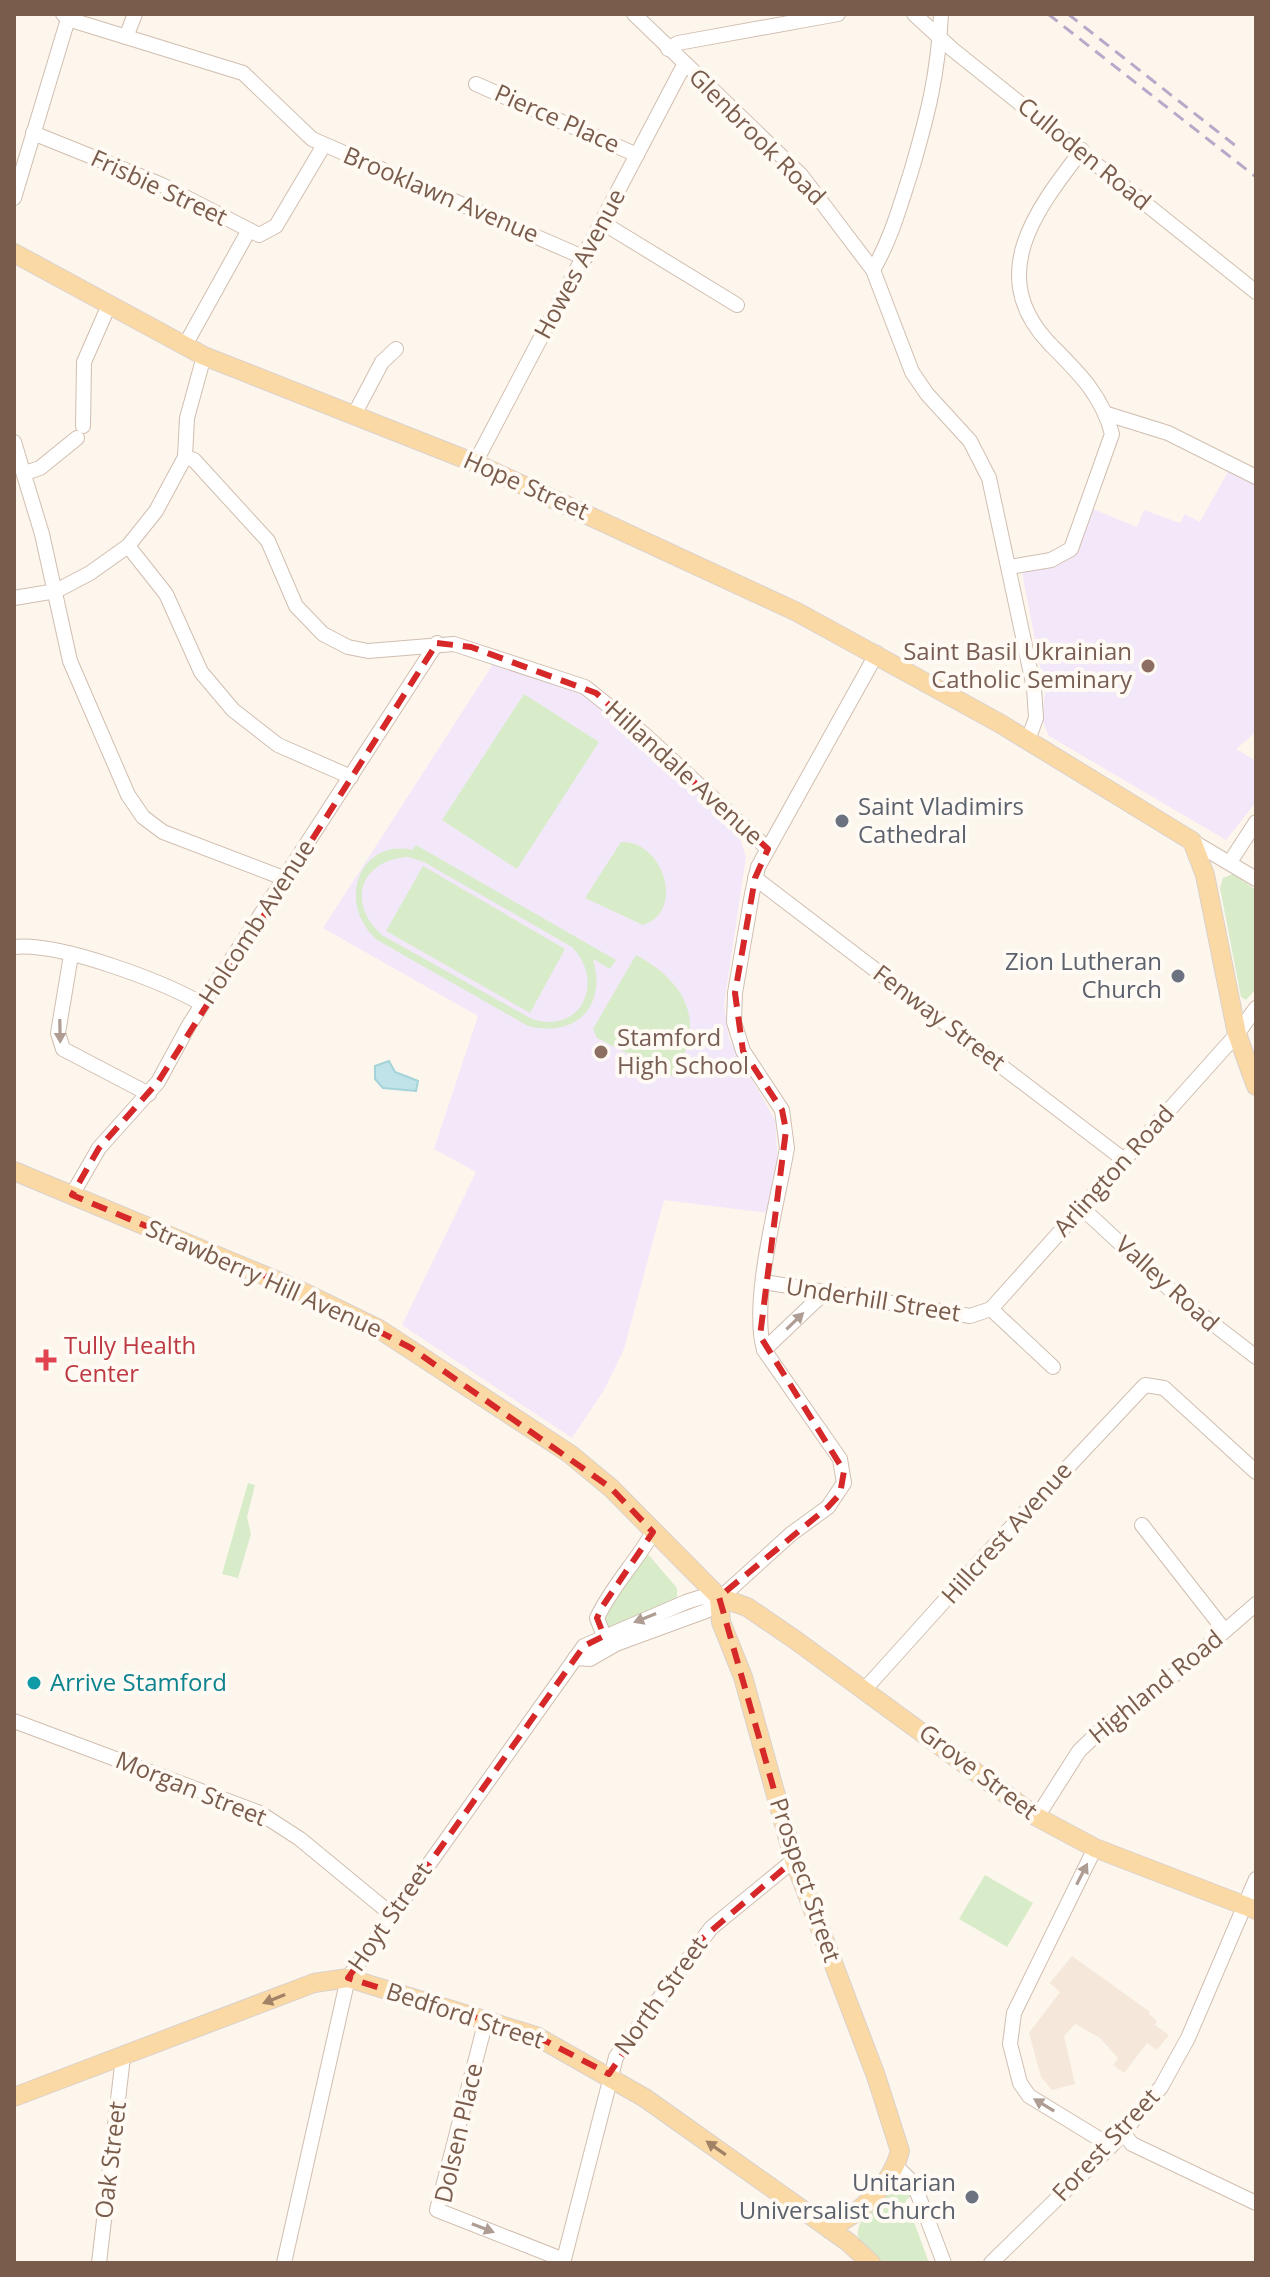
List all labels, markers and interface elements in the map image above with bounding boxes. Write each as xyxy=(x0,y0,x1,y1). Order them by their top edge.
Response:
street label: Glenbrook Road xyxy=(682,60,834,212)
street label: Pierce Place xyxy=(490,75,625,160)
street label: Culloden Road xyxy=(1011,89,1159,217)
street label: Brooklawn Avenue xyxy=(339,138,544,250)
street label: Frisbie Street xyxy=(86,141,233,233)
street label: Howes Avenue xyxy=(525,183,632,344)
street label: Hope Street xyxy=(459,442,594,527)
place label: Saint Basil Ukrainian Catholic Seminary xyxy=(903,634,1133,695)
marker: Saint Basil Ukrainian Catholic Seminary xyxy=(1139,657,1157,675)
street label: Hillandale Avenue xyxy=(599,692,771,851)
place label: Saint Vladimirs Cathedral xyxy=(858,789,1024,850)
marker: Saint Vladimirs Cathedral xyxy=(833,812,851,830)
street label: Holcomb Avenue xyxy=(190,832,322,1010)
place label: Zion Lutheran Church xyxy=(1005,944,1162,1005)
street label: Fenway Street xyxy=(867,956,1013,1077)
marker: Zion Lutheran Church xyxy=(1169,967,1187,985)
one-way arrow xyxy=(54,1019,66,1045)
place label: Stamford High School xyxy=(617,1020,749,1081)
marker: Stamford High School xyxy=(592,1043,610,1061)
street label: Arlington Road xyxy=(1045,1097,1181,1243)
street label: Strawberry Hill Avenue xyxy=(141,1211,388,1345)
street label: Valley Road xyxy=(1109,1228,1227,1338)
street label: Underhill Street xyxy=(784,1268,963,1329)
one-way arrow xyxy=(785,1312,804,1330)
place label: Tully Health Center xyxy=(64,1328,196,1389)
marker: Tully Health Center xyxy=(35,1349,57,1371)
street label: Hillcrest Avenue xyxy=(933,1454,1079,1610)
one-way arrow xyxy=(633,1612,657,1625)
street label: Highland Road xyxy=(1081,1621,1229,1750)
place label: Arrive Stamford xyxy=(50,1665,227,1698)
marker: Arrive Stamford xyxy=(25,1674,43,1692)
street label: Grove Street xyxy=(913,1715,1045,1826)
street label: Morgan Street xyxy=(111,1742,272,1833)
street label: Prospect Street xyxy=(763,1793,850,1966)
street label: Hoyt Street xyxy=(339,1855,438,1977)
one-way arrow xyxy=(1075,1862,1089,1885)
street label: North Street xyxy=(606,1929,714,2061)
street label: Bedford Street xyxy=(382,1974,549,2056)
one-way arrow xyxy=(262,1993,286,2006)
street label: Dolsen Place xyxy=(425,2059,490,2206)
street label: Forest Street xyxy=(1044,2080,1166,2208)
street label: Oak Street xyxy=(86,2099,133,2220)
one-way arrow xyxy=(1033,2099,1055,2113)
one-way arrow xyxy=(706,2141,727,2156)
place label: Unitarian Universalist Church xyxy=(739,2165,956,2226)
marker: Unitarian Universalist Church xyxy=(963,2188,981,2206)
one-way arrow xyxy=(471,2222,495,2235)

